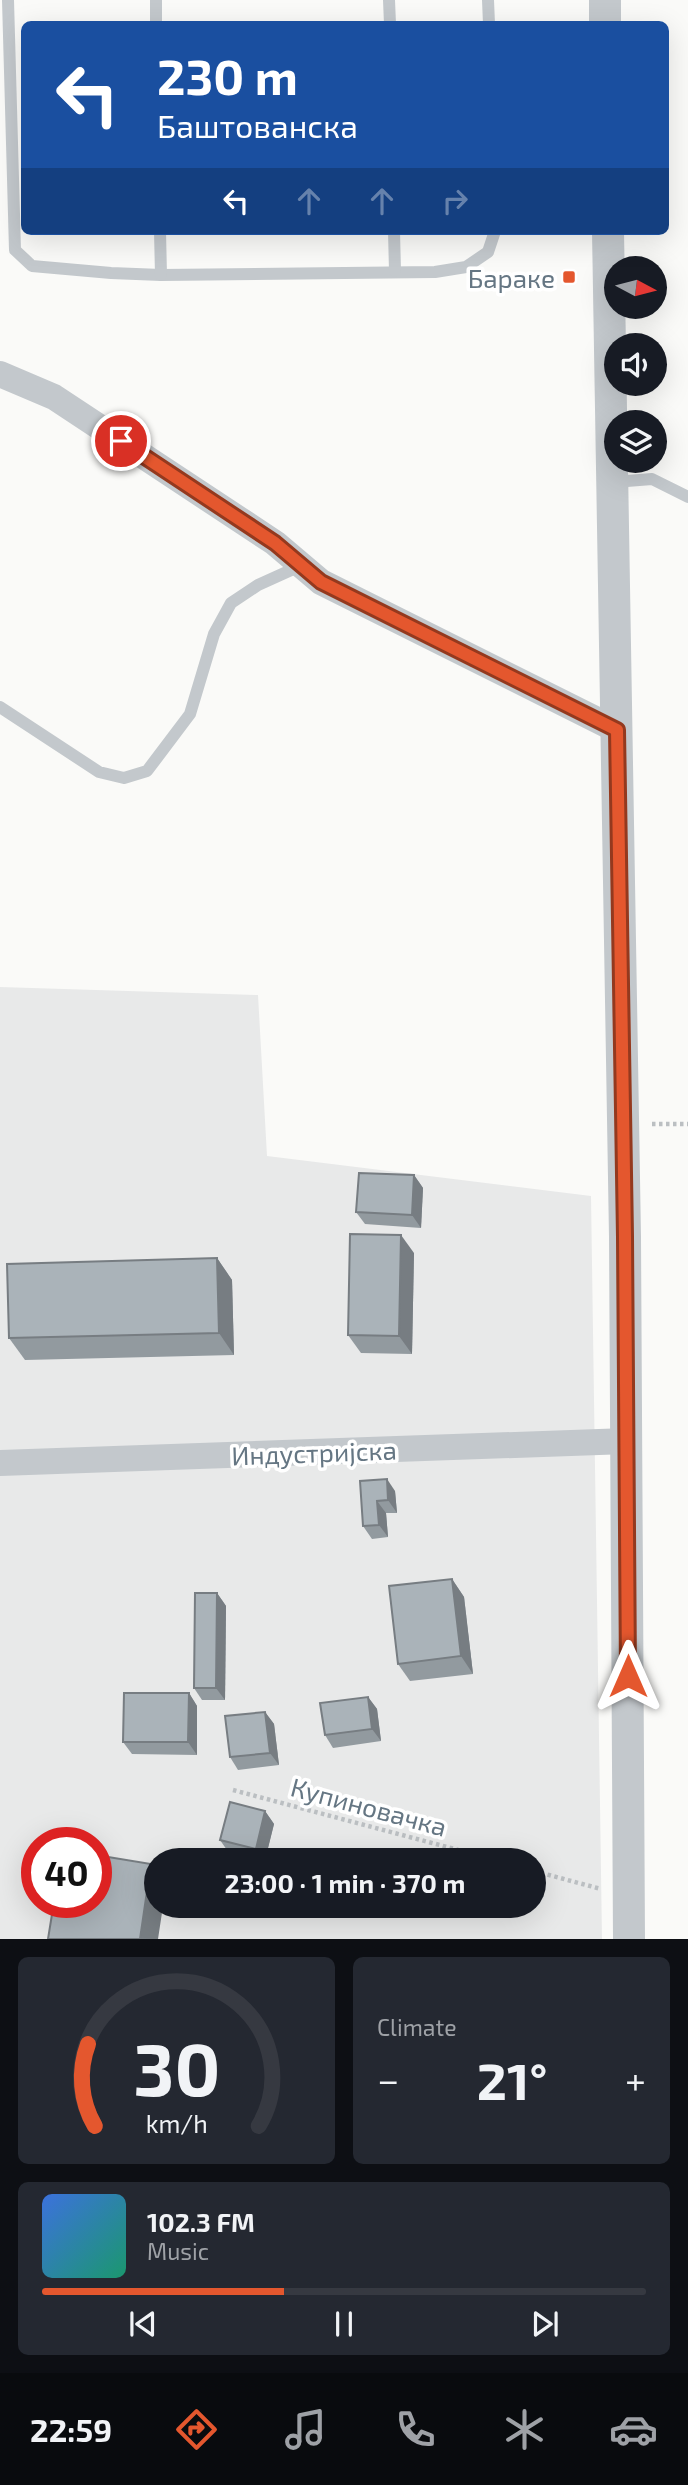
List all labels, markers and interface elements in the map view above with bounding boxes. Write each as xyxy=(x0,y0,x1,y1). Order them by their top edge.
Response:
text: 230 m xyxy=(157,46,298,105)
icon: left xyxy=(42,49,133,140)
text: Баштованска xyxy=(157,106,358,144)
icon: left xyxy=(217,182,255,220)
icon: ahead xyxy=(290,182,328,220)
icon: ahead xyxy=(363,182,401,220)
icon: right xyxy=(436,182,474,220)
north arrow xyxy=(604,256,667,318)
map controls xyxy=(604,256,667,473)
place label: Бараке xyxy=(468,262,555,293)
marker: Бараке xyxy=(561,269,577,285)
button: sound xyxy=(604,333,667,396)
button: layers xyxy=(604,410,667,473)
pin xyxy=(91,411,151,471)
icon: arrive xyxy=(102,422,140,460)
street label: Индустријска xyxy=(231,1434,397,1471)
position arrow xyxy=(591,1639,665,1713)
street label: Купиновачка xyxy=(287,1770,450,1843)
speed limit sign: 40 xyxy=(21,1827,112,1918)
text: 23:00 · 1 min · 370 m xyxy=(225,1867,465,1898)
text: Climate xyxy=(377,2013,457,2041)
text: 30 xyxy=(133,2024,220,2112)
text: 21° xyxy=(477,2048,547,2110)
text: − xyxy=(377,2056,399,2102)
text: + xyxy=(625,2056,646,2102)
text: km/h xyxy=(145,2108,208,2138)
text: 102.3 FM xyxy=(147,2206,255,2237)
text: Music xyxy=(147,2237,209,2265)
icon: previous xyxy=(124,2305,162,2343)
icon: pause xyxy=(325,2305,363,2343)
icon: next xyxy=(526,2305,564,2343)
icon: directions xyxy=(172,2405,221,2454)
icon: music xyxy=(281,2405,330,2454)
icon: phone xyxy=(391,2405,440,2454)
icon: climate xyxy=(500,2405,549,2454)
icon: car xyxy=(609,2405,658,2454)
text: 22:59 xyxy=(30,2410,112,2448)

